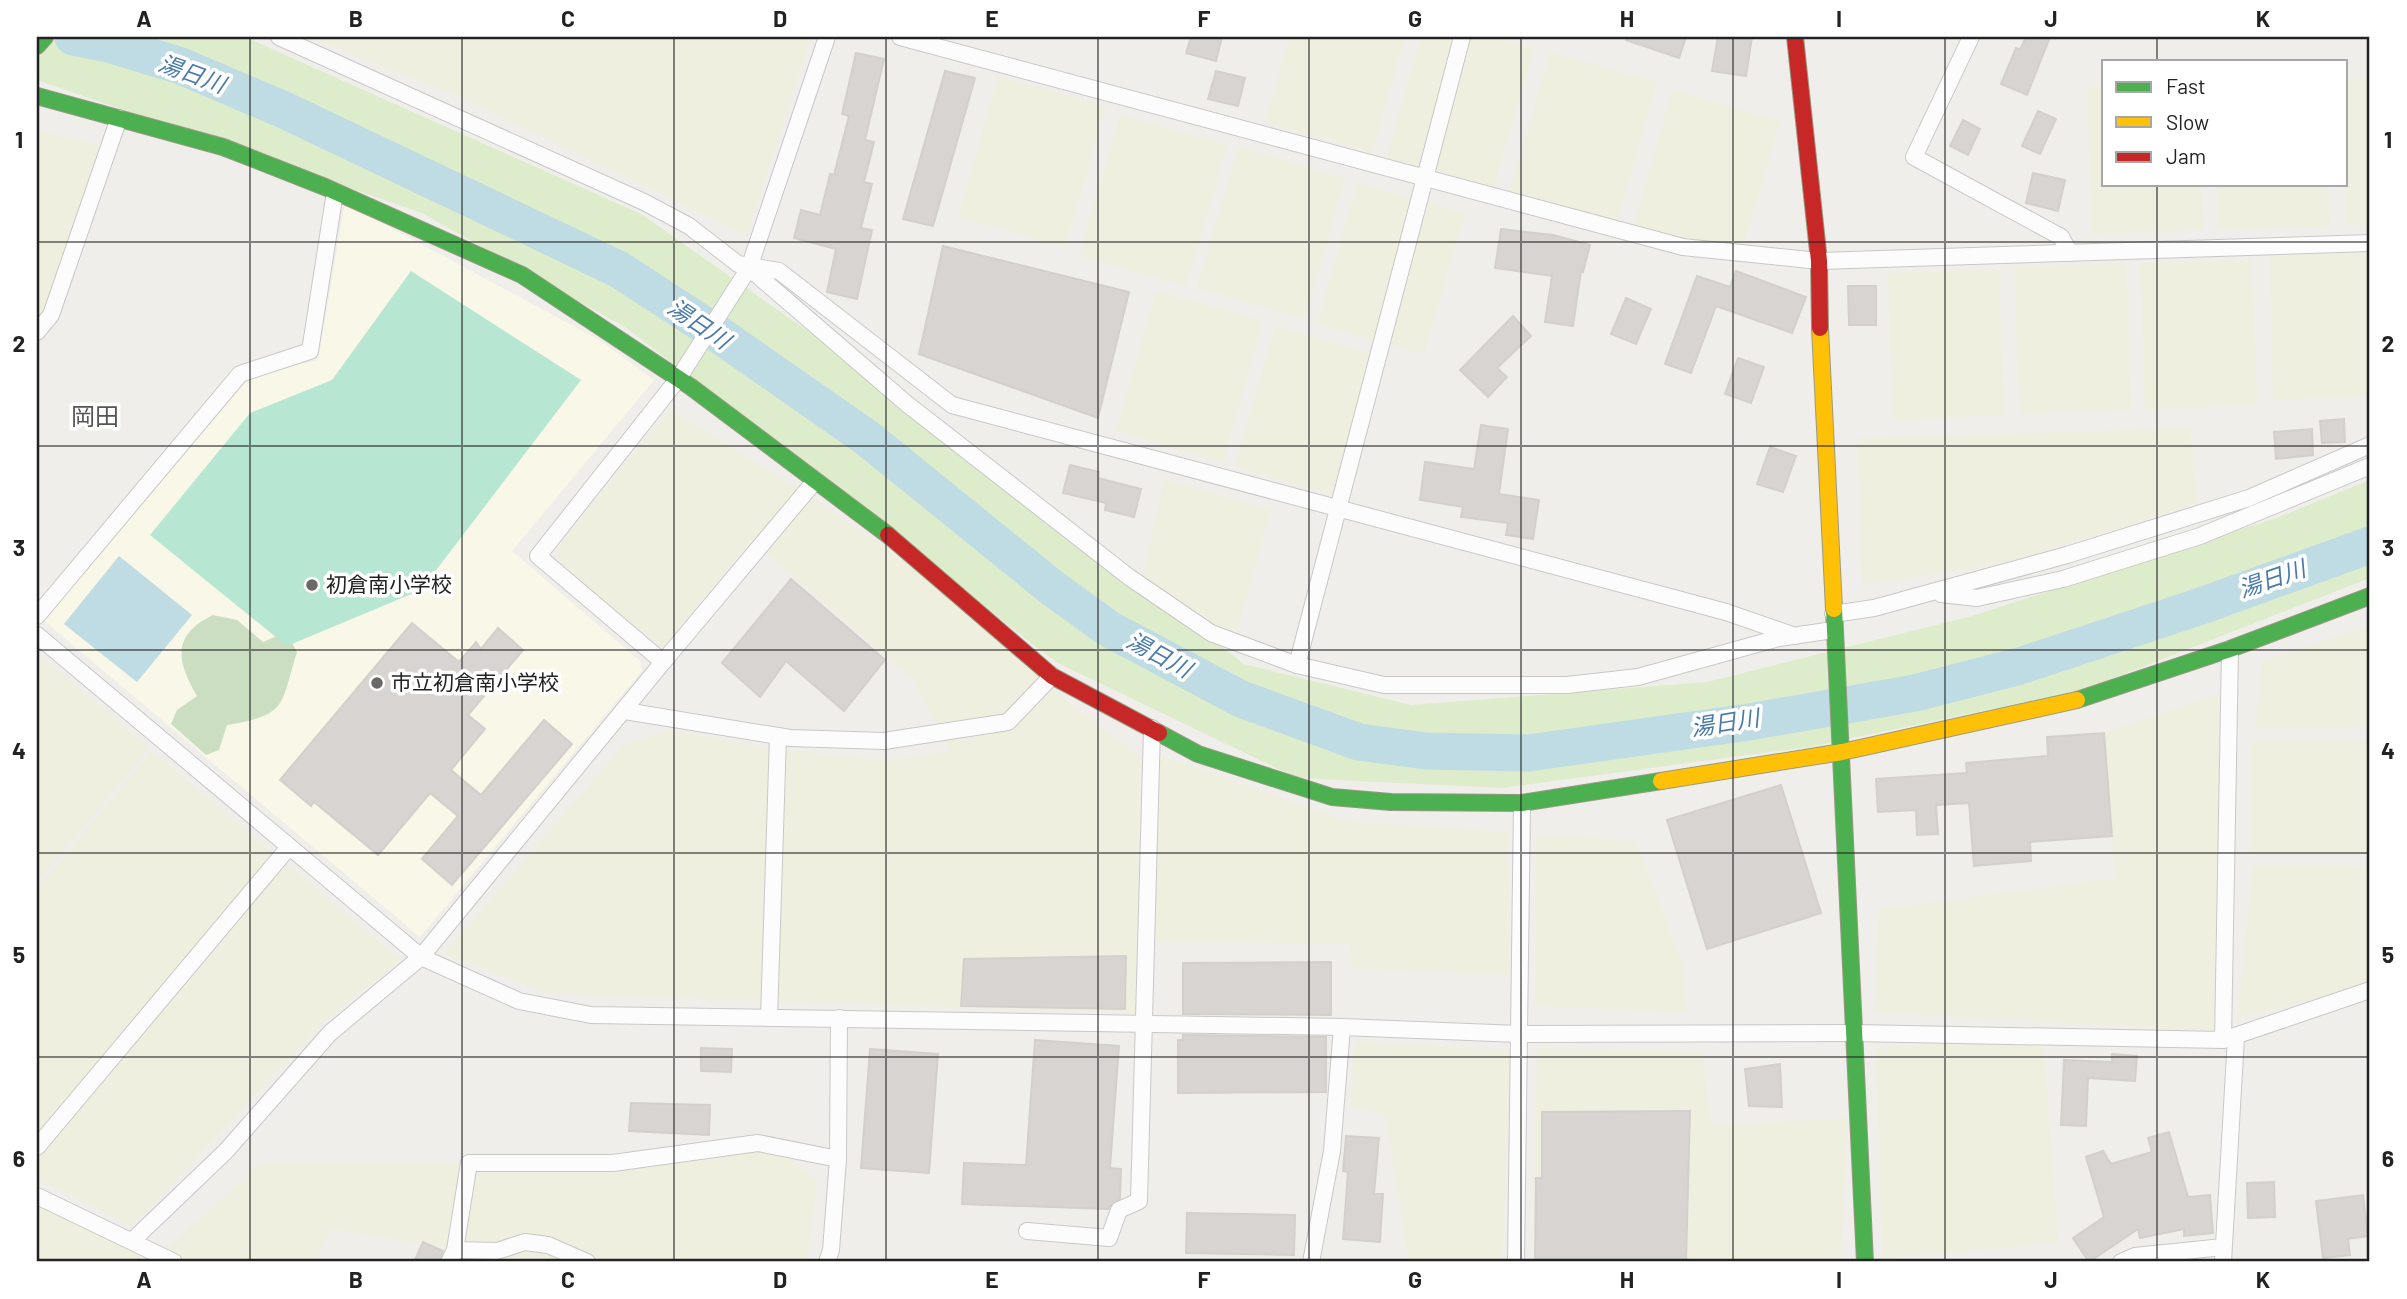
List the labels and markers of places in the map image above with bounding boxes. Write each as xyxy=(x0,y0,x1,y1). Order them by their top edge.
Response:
place label: 初倉南小学校 xyxy=(326,571,452,596)
marker: 初倉南小学校 xyxy=(304,577,320,593)
place label: 市立初倉南小学校 xyxy=(391,669,559,694)
marker: 市立初倉南小学校 xyxy=(369,675,385,691)

